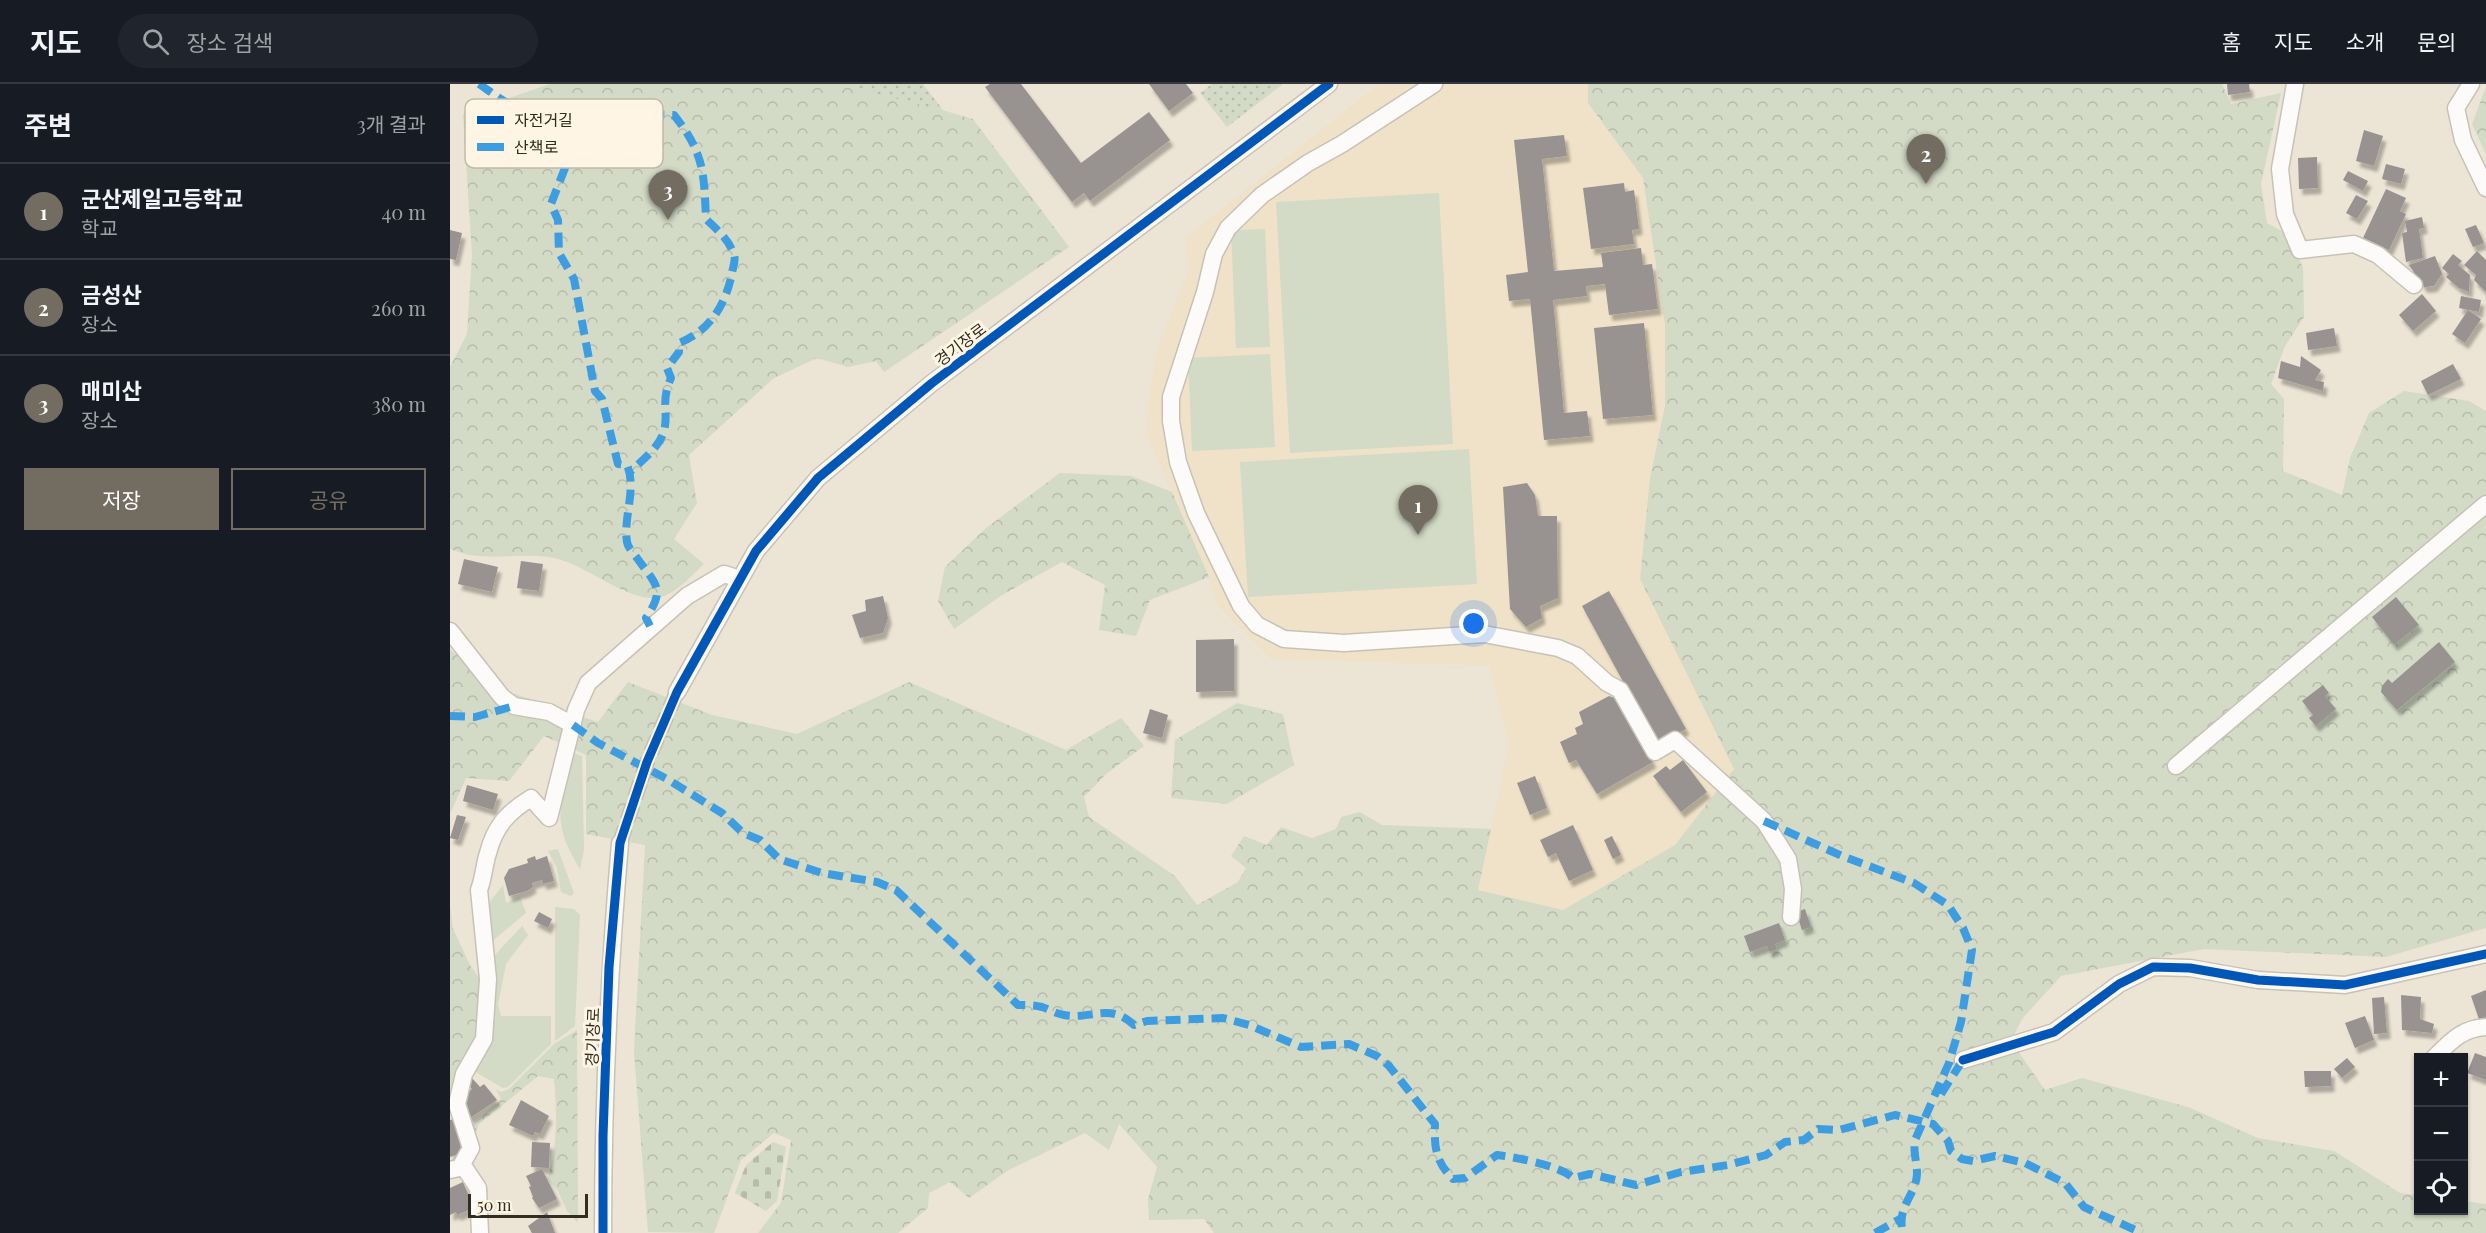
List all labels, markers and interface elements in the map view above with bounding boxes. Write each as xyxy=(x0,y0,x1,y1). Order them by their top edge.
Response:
search box xyxy=(118,14,538,68)
text: 지도 xyxy=(30,23,82,60)
icon: search xyxy=(139,25,172,58)
text: 장소 검색 xyxy=(187,27,273,57)
text: 홈 xyxy=(2222,27,2241,55)
text: 지도 xyxy=(2274,27,2313,55)
text: 소개 xyxy=(2346,27,2384,55)
text: 문의 xyxy=(2417,27,2456,55)
legend xyxy=(465,99,663,168)
text: 주변 xyxy=(24,107,72,142)
text: 자전거길 xyxy=(514,109,573,130)
text: 3개 결과 xyxy=(357,110,426,137)
pin: 2 xyxy=(1906,135,1946,184)
text: 산책로 xyxy=(514,136,558,157)
pin: 3 xyxy=(648,170,688,220)
text: 군산제일고등학교 xyxy=(81,183,243,213)
text: 1 xyxy=(40,198,47,225)
text: 40 m xyxy=(381,198,426,225)
text: 학교 xyxy=(81,214,118,241)
text: 금성산 xyxy=(81,279,142,309)
text: 2 xyxy=(38,294,49,321)
text: 260 m xyxy=(371,294,426,321)
text: 장소 xyxy=(81,310,118,337)
street label: 경기장로 xyxy=(930,318,990,370)
text: 매미산 xyxy=(81,375,142,405)
text: 3 xyxy=(39,390,48,417)
text: 380 m xyxy=(372,390,426,417)
text: 장소 xyxy=(81,406,118,433)
button: 저장 xyxy=(24,468,219,530)
button: 공유 xyxy=(231,468,426,530)
pin: 1 xyxy=(1398,486,1438,535)
your location xyxy=(1459,609,1488,638)
street label: 경기장로 xyxy=(580,1007,604,1067)
map controls xyxy=(2414,1053,2468,1215)
button: + xyxy=(2414,1053,2468,1107)
button: − xyxy=(2414,1107,2468,1161)
button: locate xyxy=(2414,1161,2468,1215)
scale bar xyxy=(468,1191,588,1218)
text: 50 m xyxy=(477,1194,511,1215)

